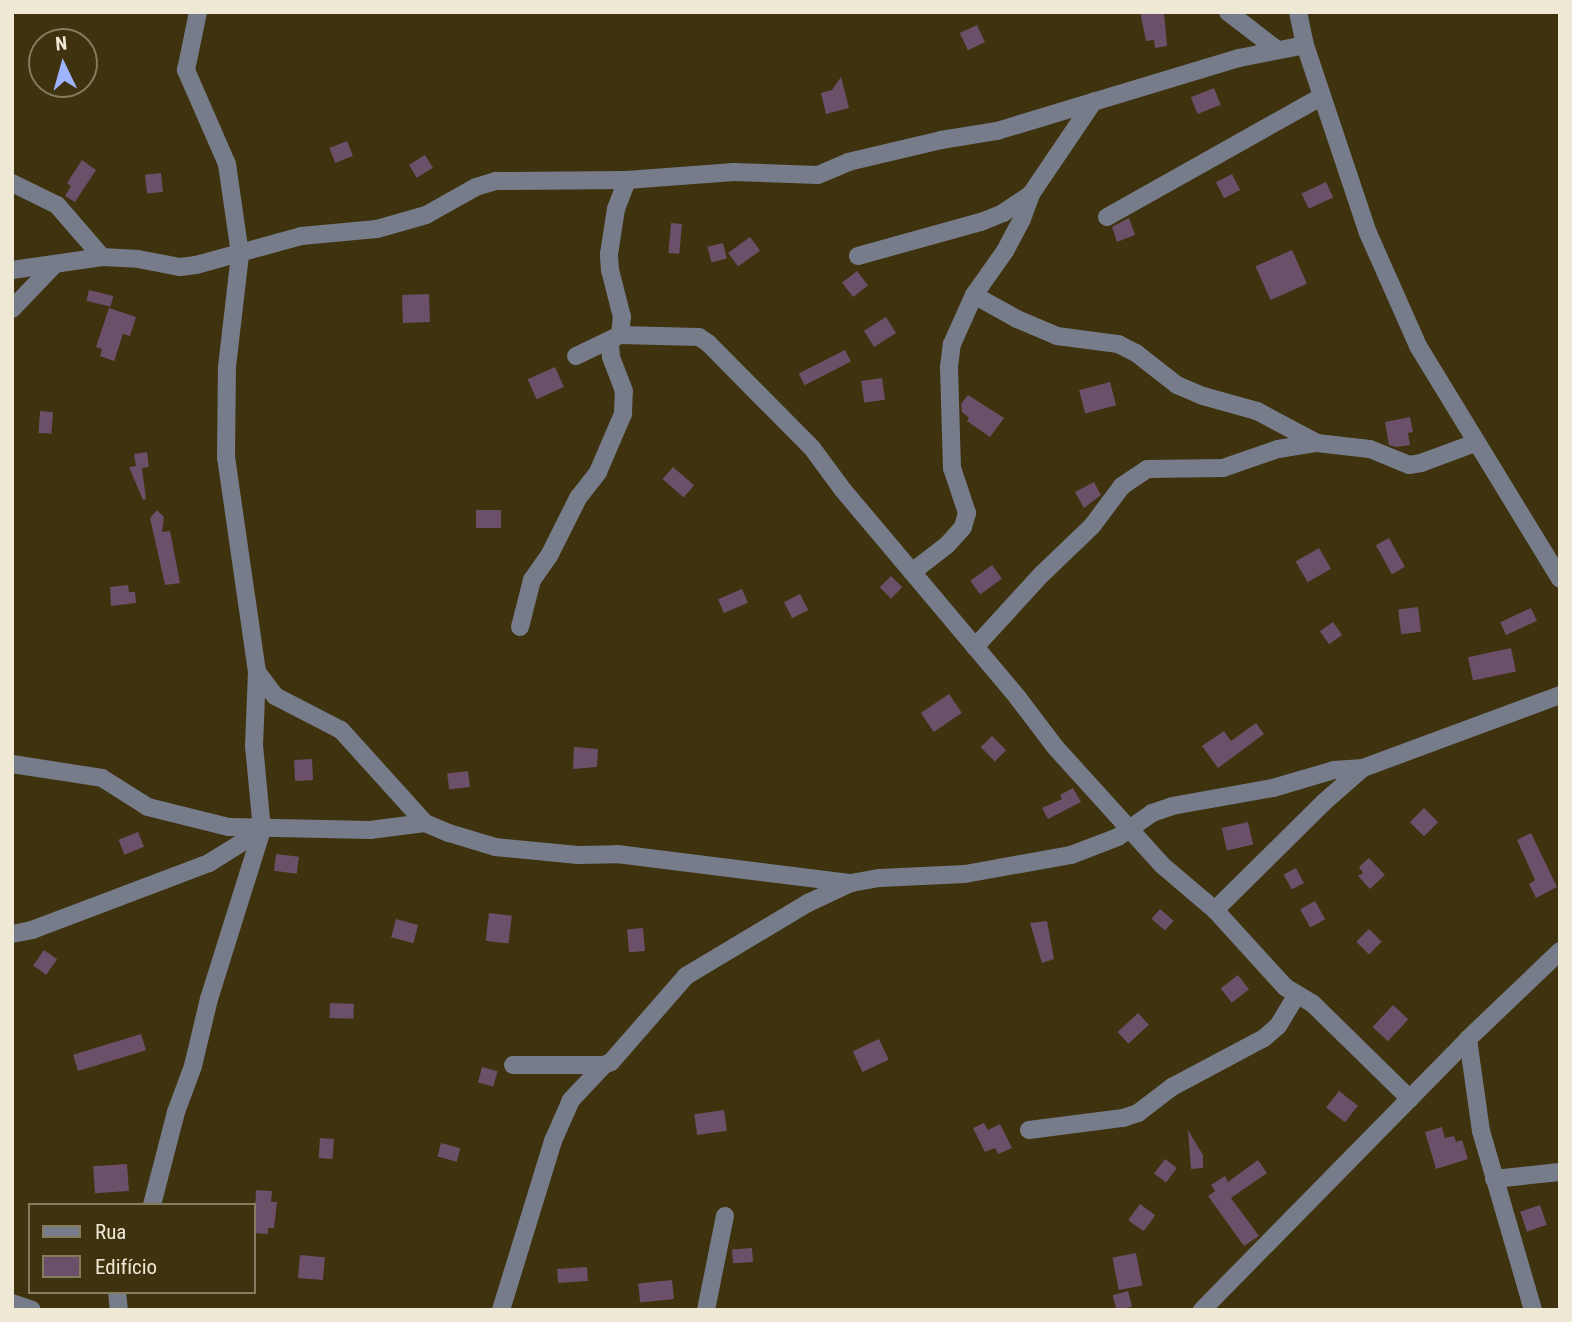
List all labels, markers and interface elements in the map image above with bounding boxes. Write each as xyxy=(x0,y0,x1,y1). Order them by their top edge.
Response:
north arrow xyxy=(28,28,98,98)
text: N xyxy=(54,32,68,56)
legend xyxy=(28,1203,256,1294)
text: Rua xyxy=(95,1220,126,1244)
text: Edifício xyxy=(95,1255,157,1279)

